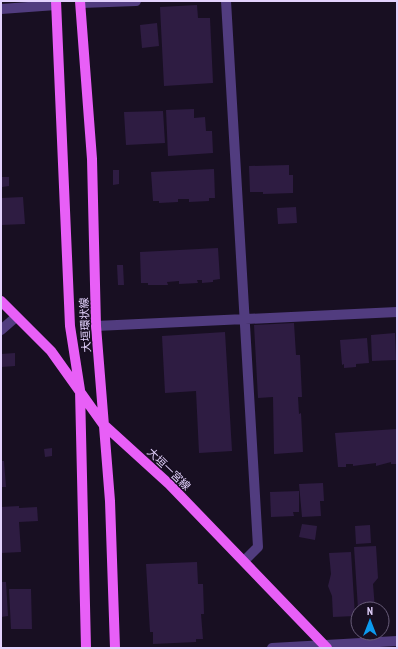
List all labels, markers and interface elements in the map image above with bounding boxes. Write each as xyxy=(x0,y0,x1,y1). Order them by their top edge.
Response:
street label: 大垣環状線 xyxy=(77,297,93,353)
street label: 大垣一宮線 xyxy=(144,445,194,493)
north arrow xyxy=(350,601,390,641)
text: N xyxy=(367,604,373,618)

